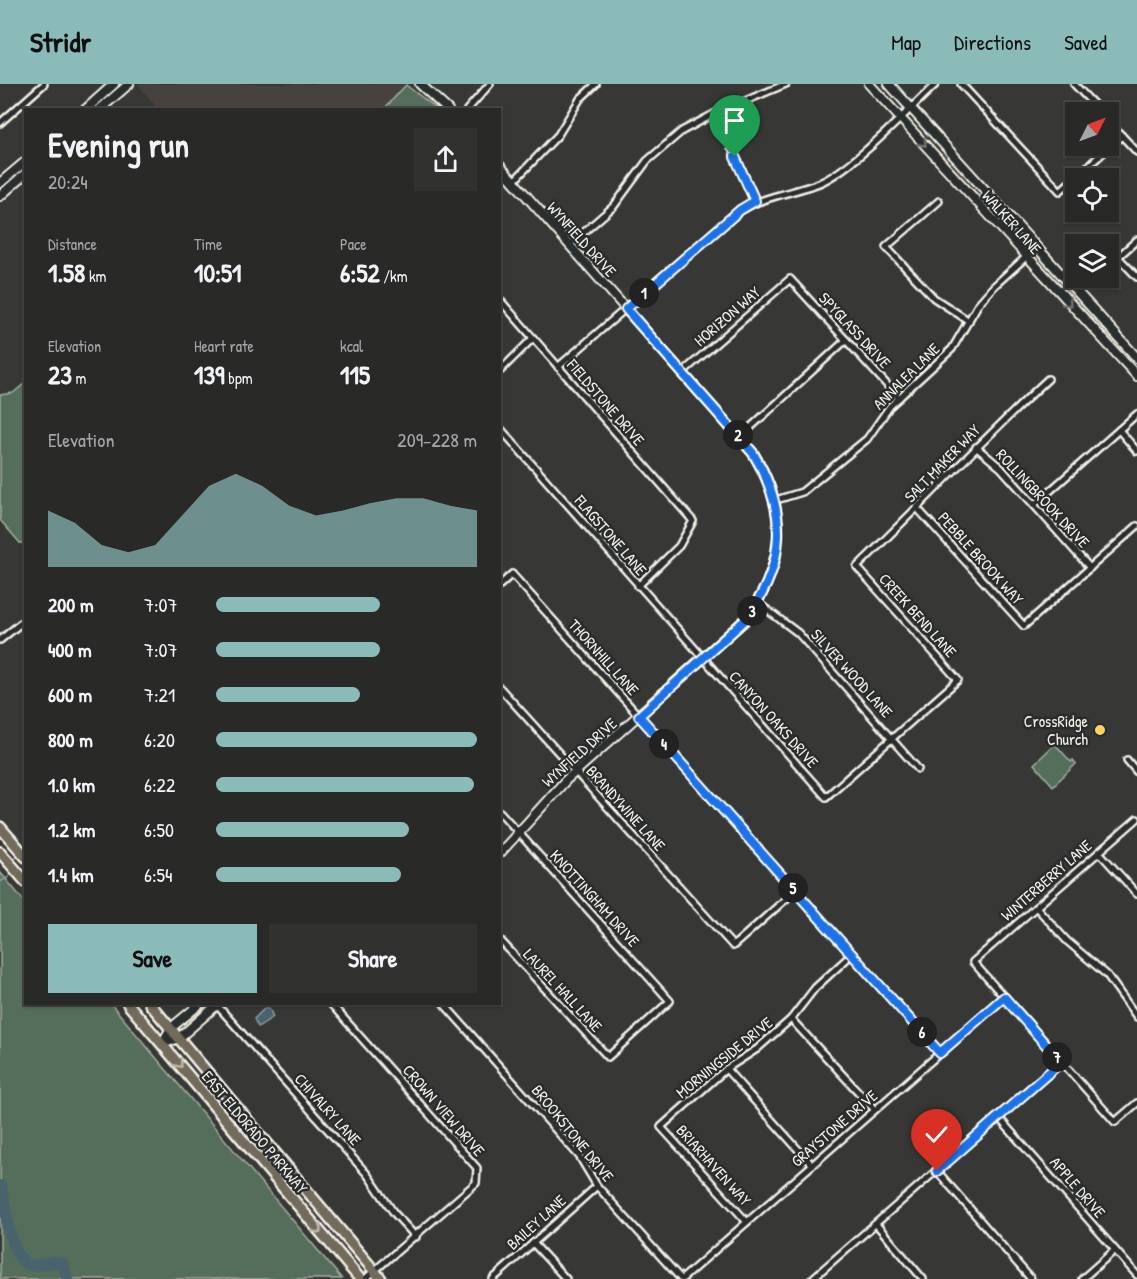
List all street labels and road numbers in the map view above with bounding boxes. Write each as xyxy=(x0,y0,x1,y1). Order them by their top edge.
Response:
street label: WALKER LANE xyxy=(977,185,1047,259)
street label: WYNFIELD DRIVE xyxy=(542,197,622,281)
street label: HORIZON WAY xyxy=(689,281,765,351)
street label: SPYGLASS DRIVE xyxy=(814,287,896,373)
street label: ANNALEA LANE xyxy=(868,338,944,414)
street label: FIELDSTONE DRIVE xyxy=(562,353,650,450)
street label: SALT MAKER WAY xyxy=(899,419,985,507)
street label: ROLLINGBROOK DRIVE xyxy=(991,444,1095,552)
street label: FLAGSTONE LANE xyxy=(569,489,652,580)
street label: PEBBLE BROOK WAY xyxy=(933,507,1029,609)
street label: CREEK BEND LANE xyxy=(874,568,962,662)
street label: THORNHILL LANE xyxy=(564,614,644,700)
street label: SILVER WOOD LANE xyxy=(806,624,898,722)
street label: CANYON OAKS DRIVE xyxy=(724,666,824,772)
street label: WYNFIELD DRIVE xyxy=(537,712,621,792)
street label: BRANDYWINE LANE xyxy=(581,760,671,856)
street label: WINTERBERRY LANE xyxy=(996,834,1096,926)
street label: KNOTTINGHAM DRIVE xyxy=(545,845,645,951)
street label: LAUREL HALL LANE xyxy=(519,943,607,1037)
street label: MORNINGSIDE DRIVE xyxy=(671,1011,777,1103)
street label: CROWN VIEW DRIVE xyxy=(398,1059,490,1161)
street label: EAST ELDORADO PARKWAY xyxy=(197,1066,313,1198)
street label: CHIVALRY LANE xyxy=(290,1068,366,1150)
street label: BROOKSTONE DRIVE xyxy=(527,1080,619,1186)
street label: GRAYSTONE DRIVE xyxy=(786,1084,882,1172)
street label: BRIARHAVEN WAY xyxy=(672,1120,756,1210)
street label: APPLE DRIVE xyxy=(1045,1152,1111,1222)
street label: BAILEY LANE xyxy=(502,1189,570,1255)

